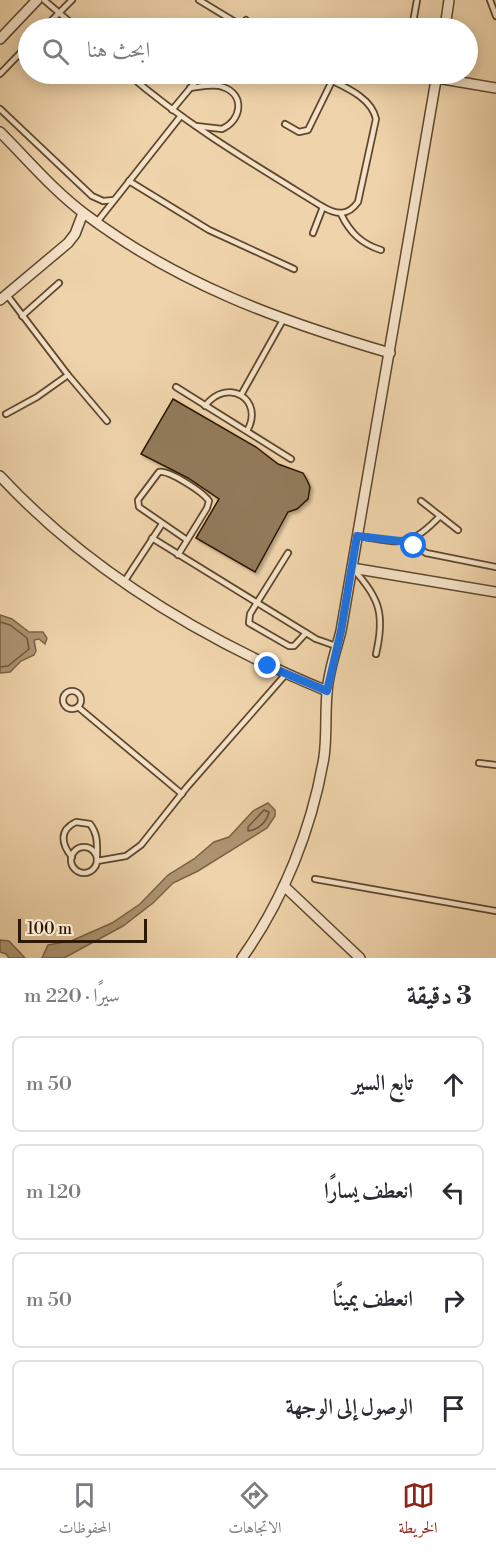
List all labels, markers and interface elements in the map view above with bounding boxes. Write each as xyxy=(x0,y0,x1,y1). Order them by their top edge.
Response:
search box xyxy=(18,18,478,84)
icon: search xyxy=(39,35,72,68)
text: ابحث هنا xyxy=(87,37,150,64)
route start xyxy=(400,532,426,558)
route end xyxy=(254,652,280,678)
scale bar xyxy=(18,916,147,944)
text: 100 m xyxy=(27,919,72,939)
text: 3 دقيقة xyxy=(407,980,472,1012)
text: سيرًا · 220 m xyxy=(24,984,120,1009)
icon: ahead xyxy=(437,1068,470,1101)
text: تابع السير xyxy=(352,1070,413,1097)
text: 50 m xyxy=(26,1072,72,1097)
icon: left xyxy=(437,1176,470,1209)
text: انعطف يسارًا xyxy=(324,1178,413,1205)
text: 120 m xyxy=(26,1180,81,1205)
icon: right xyxy=(437,1284,470,1317)
text: انعطف يمينًا xyxy=(333,1286,413,1313)
text: 50 m xyxy=(26,1288,72,1313)
icon: arrive xyxy=(437,1392,470,1425)
text: الوصول إلى الوجهة xyxy=(285,1394,413,1421)
tab: المحفوظات xyxy=(59,1479,111,1543)
tab: الاتجاهات xyxy=(228,1479,282,1543)
tab: الخريطة xyxy=(399,1479,438,1543)

